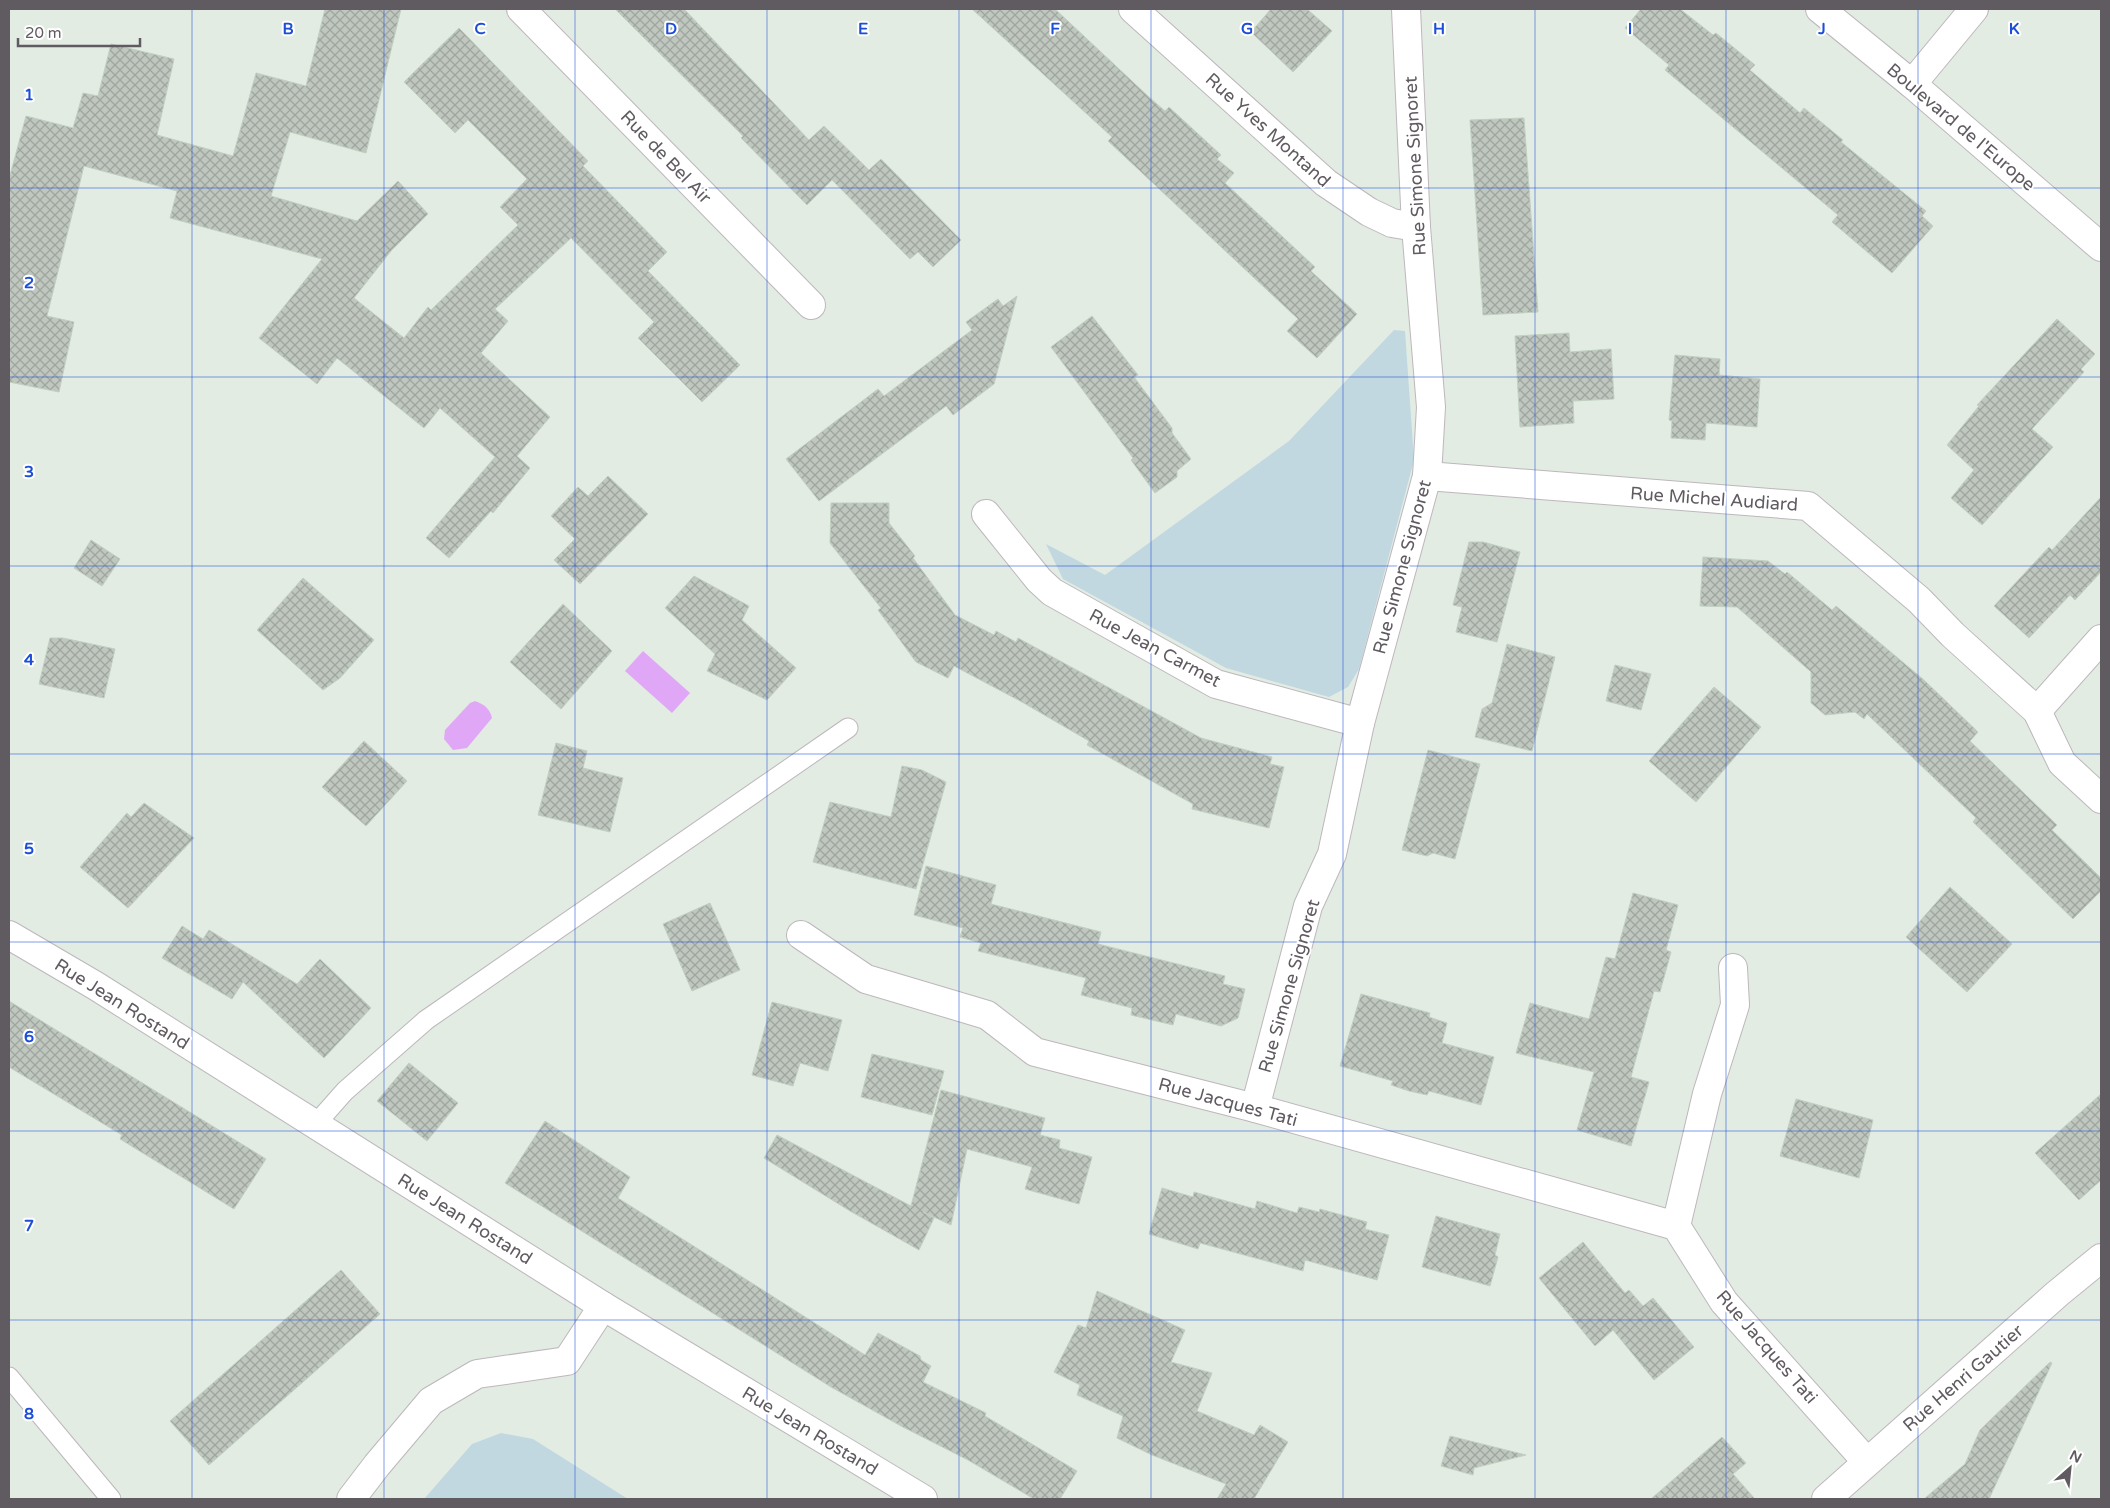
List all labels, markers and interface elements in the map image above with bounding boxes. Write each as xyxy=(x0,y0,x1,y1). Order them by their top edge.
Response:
scale bar xyxy=(18,15,140,47)
text: B xyxy=(282,19,294,39)
text: C xyxy=(474,19,486,39)
text: D xyxy=(665,19,677,39)
text: E xyxy=(858,19,868,39)
text: F xyxy=(1050,19,1060,39)
text: G xyxy=(1241,19,1253,39)
text: H xyxy=(1433,19,1445,39)
text: I xyxy=(1628,19,1632,39)
text: J xyxy=(1817,19,1826,39)
text: K xyxy=(2009,19,2020,39)
text: 20 m xyxy=(25,24,62,42)
street label: Boulevard de l'Europe xyxy=(1882,58,2040,196)
street label: Rue Yves Montand xyxy=(1201,68,1335,192)
street label: Rue Simone Signoret xyxy=(1399,76,1431,256)
text: 1 xyxy=(24,85,34,105)
street label: Rue de Bel Air xyxy=(616,106,716,208)
text: 2 xyxy=(24,273,34,293)
text: 3 xyxy=(24,462,34,482)
street label: Rue Simone Signoret xyxy=(1368,477,1436,657)
street label: Rue Michel Audiard xyxy=(1629,482,1799,516)
street label: Rue Jean Carmet xyxy=(1085,604,1225,692)
text: 4 xyxy=(24,650,34,670)
text: 5 xyxy=(24,839,34,859)
street label: Rue Simone Signoret xyxy=(1254,896,1324,1075)
street label: Rue Jean Rostand xyxy=(51,954,193,1054)
text: 6 xyxy=(24,1027,34,1047)
street label: Rue Jacques Tati xyxy=(1156,1073,1300,1131)
street label: Rue Jean Rostand xyxy=(394,1169,536,1269)
text: 7 xyxy=(24,1216,34,1236)
street label: Rue Jacques Tati xyxy=(1712,1286,1822,1408)
street label: Rue Henri Gautier xyxy=(1898,1320,2028,1436)
street label: Rue Jean Rostand xyxy=(738,1382,882,1480)
text: 8 xyxy=(24,1404,34,1424)
north arrow xyxy=(2045,1443,2095,1493)
text: N xyxy=(2067,1447,2085,1467)

